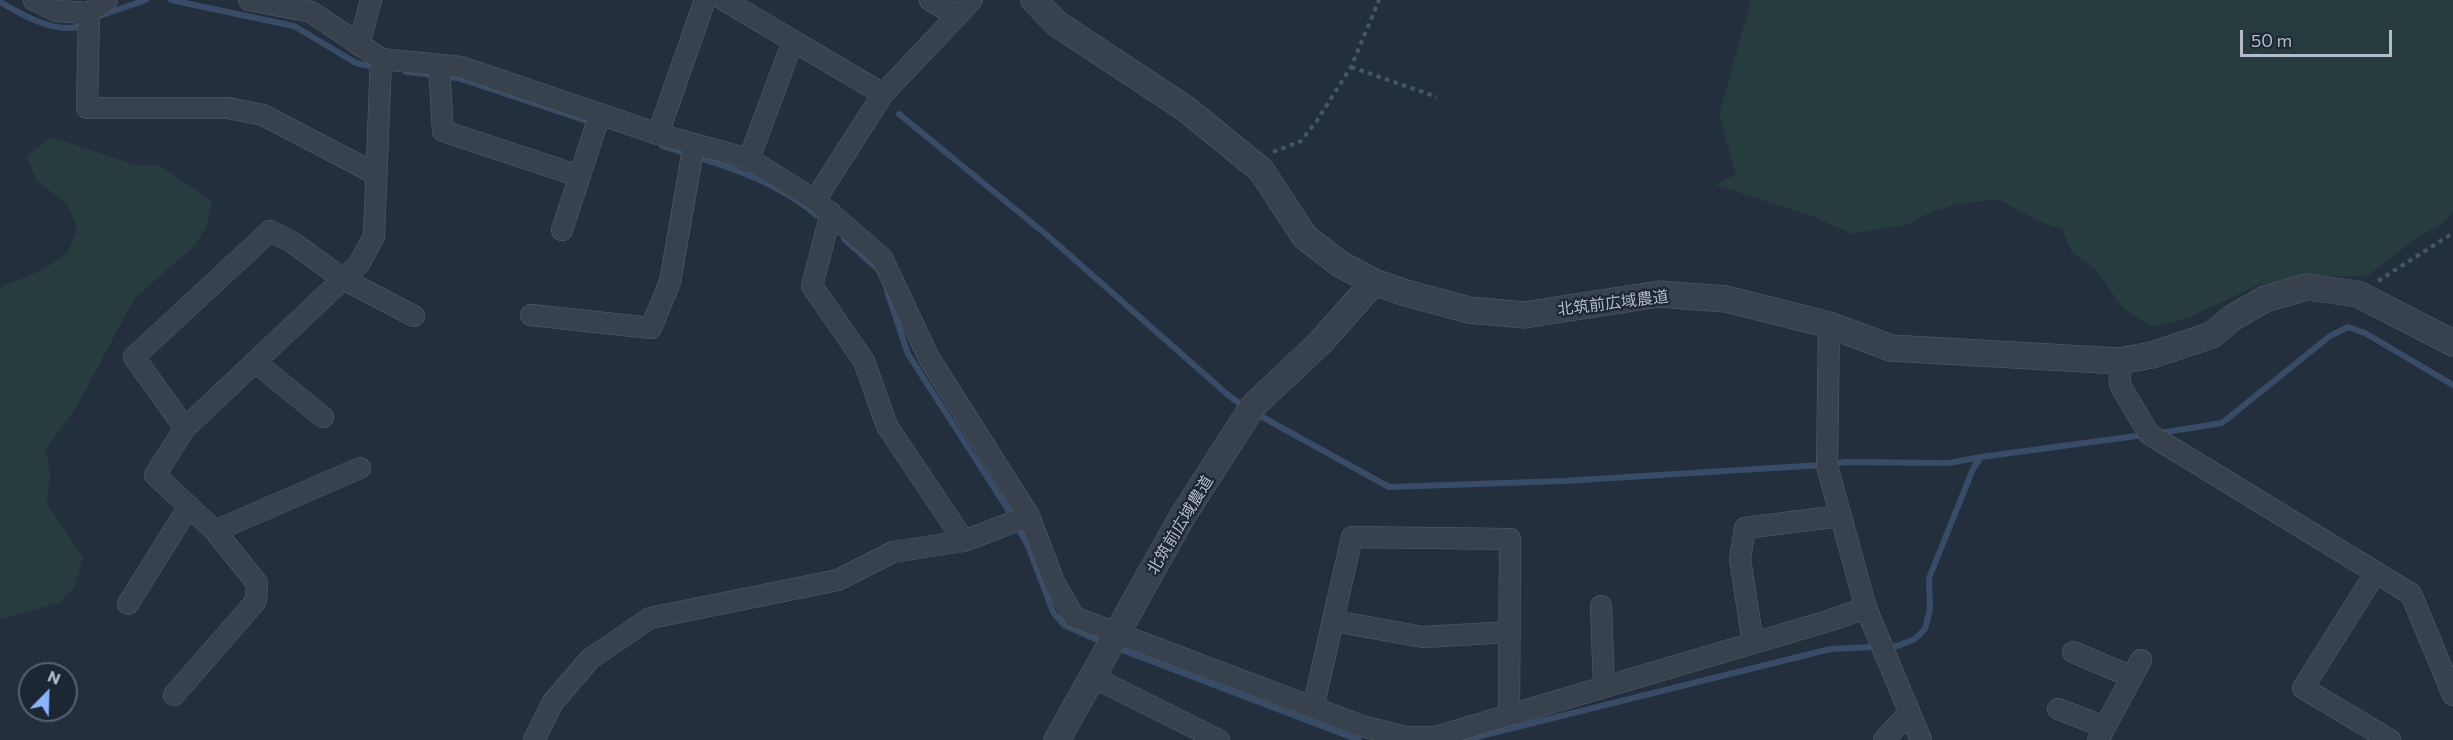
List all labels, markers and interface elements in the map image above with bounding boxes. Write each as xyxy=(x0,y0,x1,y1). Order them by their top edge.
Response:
scale bar xyxy=(2243,18,2394,56)
text: 50 m xyxy=(2251,29,2292,51)
street label: 北筑前広域農道 xyxy=(1556,287,1670,319)
street label: 北筑前広域農道 xyxy=(1143,472,1217,578)
north arrow xyxy=(18,662,78,722)
text: N xyxy=(45,666,64,688)

